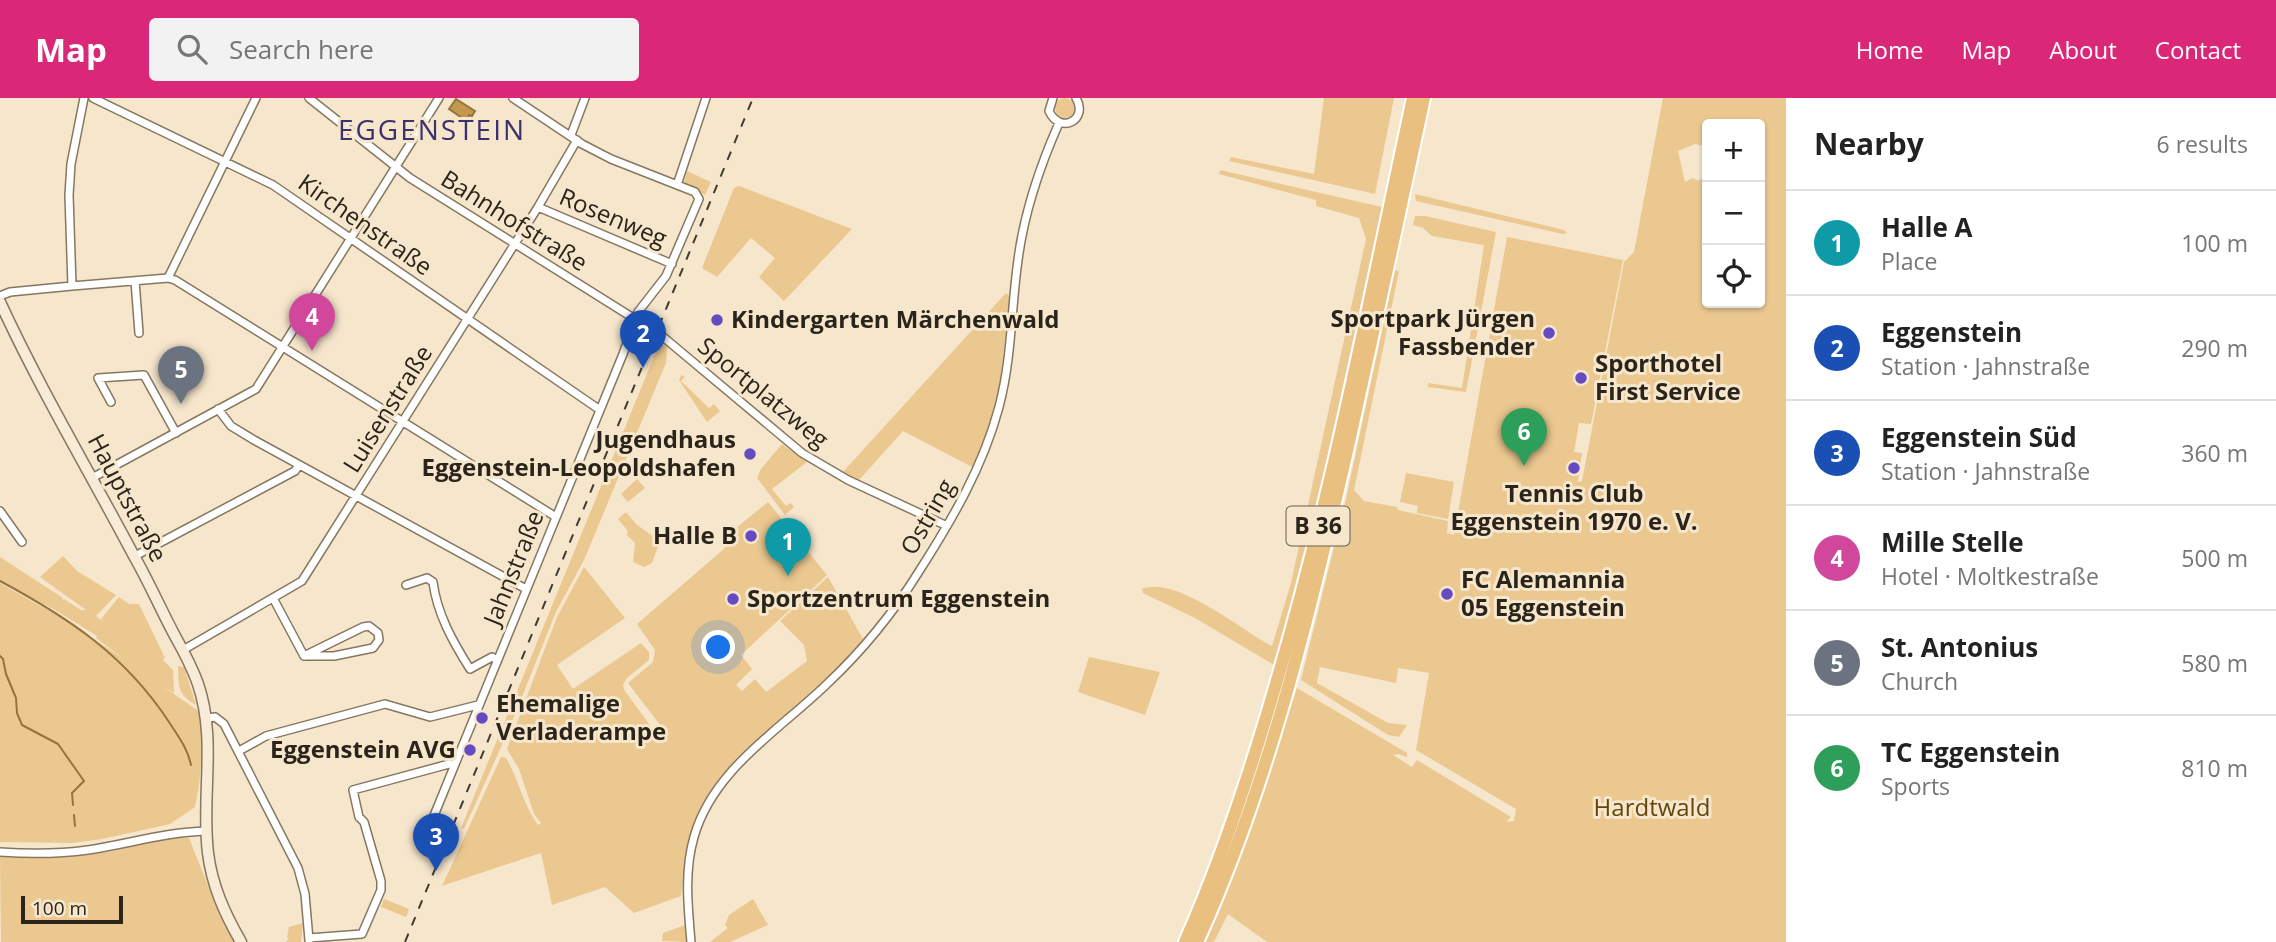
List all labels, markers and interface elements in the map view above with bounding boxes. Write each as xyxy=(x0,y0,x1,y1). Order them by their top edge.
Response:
search box xyxy=(149,18,639,81)
text: Map xyxy=(35,27,107,72)
icon: search xyxy=(173,30,211,68)
text: Search here xyxy=(229,31,374,67)
text: Home xyxy=(1856,33,1924,66)
text: Map xyxy=(1962,33,2011,66)
text: About xyxy=(2049,33,2117,66)
text: Contact xyxy=(2155,33,2241,66)
district label: EGGENSTEIN xyxy=(338,110,526,148)
map controls xyxy=(1702,119,1765,308)
button: + xyxy=(1702,119,1765,182)
text: Nearby xyxy=(1814,123,1924,164)
text: 6 results xyxy=(2157,128,2248,160)
street label: Bahnhofstraße xyxy=(435,161,594,278)
street label: Kirchenstraße xyxy=(292,165,439,282)
street label: Rosenweg xyxy=(555,179,673,254)
button: − xyxy=(1702,182,1765,245)
text: Halle A xyxy=(1881,209,1973,245)
text: 1 xyxy=(1830,227,1844,259)
text: 100 m xyxy=(2181,227,2248,259)
button: locate xyxy=(1702,245,1765,308)
text: Place xyxy=(1881,245,1937,277)
pin: 4 xyxy=(289,293,335,351)
place label: Sportpark Jürgen Fassbender xyxy=(1331,301,1535,362)
place label: Kindergarten Märchenwald xyxy=(731,302,1060,335)
pin: 2 xyxy=(620,310,666,368)
marker: Kindergarten Märchenwald xyxy=(709,312,725,328)
text: Eggenstein xyxy=(1881,314,2022,350)
marker: Sportpark Jürgen Fassbender xyxy=(1541,325,1557,341)
street label: Sportplatzweg xyxy=(692,329,836,455)
text: 2 xyxy=(1830,332,1844,364)
text: 290 m xyxy=(2181,332,2248,364)
street label: Luisenstraße xyxy=(334,338,439,478)
pin: 5 xyxy=(158,346,204,404)
place label: Sporthotel First Service xyxy=(1595,346,1741,407)
text: Station · Jahnstraße xyxy=(1881,350,2090,382)
marker: Sporthotel First Service xyxy=(1573,370,1589,386)
pin: 6 xyxy=(1501,408,1547,466)
text: Eggenstein Süd xyxy=(1881,419,2077,455)
place label: Jugendhaus Eggenstein-Leopoldshafen xyxy=(422,422,736,483)
street label: Hauptstraße xyxy=(81,428,176,567)
text: 3 xyxy=(1830,437,1844,469)
text: 360 m xyxy=(2181,437,2248,469)
marker: Jugendhaus Eggenstein-Leopoldshafen xyxy=(742,446,758,462)
text: Station · Jahnstraße xyxy=(1881,455,2090,487)
marker: Tennis Club Eggenstein 1970 e. V. xyxy=(1566,460,1582,476)
street label: Ostring xyxy=(892,472,962,560)
place label: Tennis Club Eggenstein 1970 e. V. xyxy=(1450,476,1698,537)
street label: Jahnstraße xyxy=(474,505,551,631)
road number: B 36 xyxy=(1286,506,1350,546)
place label: Halle B xyxy=(653,518,737,551)
pin: 1 xyxy=(765,518,811,576)
text: Mille Stelle xyxy=(1881,524,2024,560)
marker: Halle B xyxy=(743,528,759,544)
text: 4 xyxy=(1830,542,1844,574)
text: 500 m xyxy=(2181,542,2248,574)
text: Hotel · Moltkestraße xyxy=(1881,560,2099,592)
place label: FC Alemannia 05 Eggenstein xyxy=(1461,562,1625,623)
place label: Sportzentrum Eggenstein xyxy=(747,581,1050,614)
marker: FC Alemannia 05 Eggenstein xyxy=(1439,586,1455,602)
marker: Sportzentrum Eggenstein xyxy=(725,591,741,607)
text: St. Antonius xyxy=(1881,629,2038,665)
your location xyxy=(701,630,735,664)
text: 5 xyxy=(1830,647,1844,679)
text: 580 m xyxy=(2181,647,2248,679)
text: Church xyxy=(1881,665,1958,697)
place label: Ehemalige Verladerampe xyxy=(496,686,666,747)
marker: Ehemalige Verladerampe xyxy=(474,710,490,726)
place label: Eggenstein AVG xyxy=(270,732,456,765)
text: TC Eggenstein xyxy=(1881,734,2060,770)
marker: Eggenstein AVG xyxy=(462,742,478,758)
text: 6 xyxy=(1830,752,1844,784)
text: 810 m xyxy=(2181,752,2248,784)
text: Sports xyxy=(1881,770,1950,802)
park label: Hardtwald xyxy=(1594,790,1710,823)
pin: 3 xyxy=(413,813,459,871)
scale bar xyxy=(21,893,122,925)
text: 100 m xyxy=(32,895,87,921)

